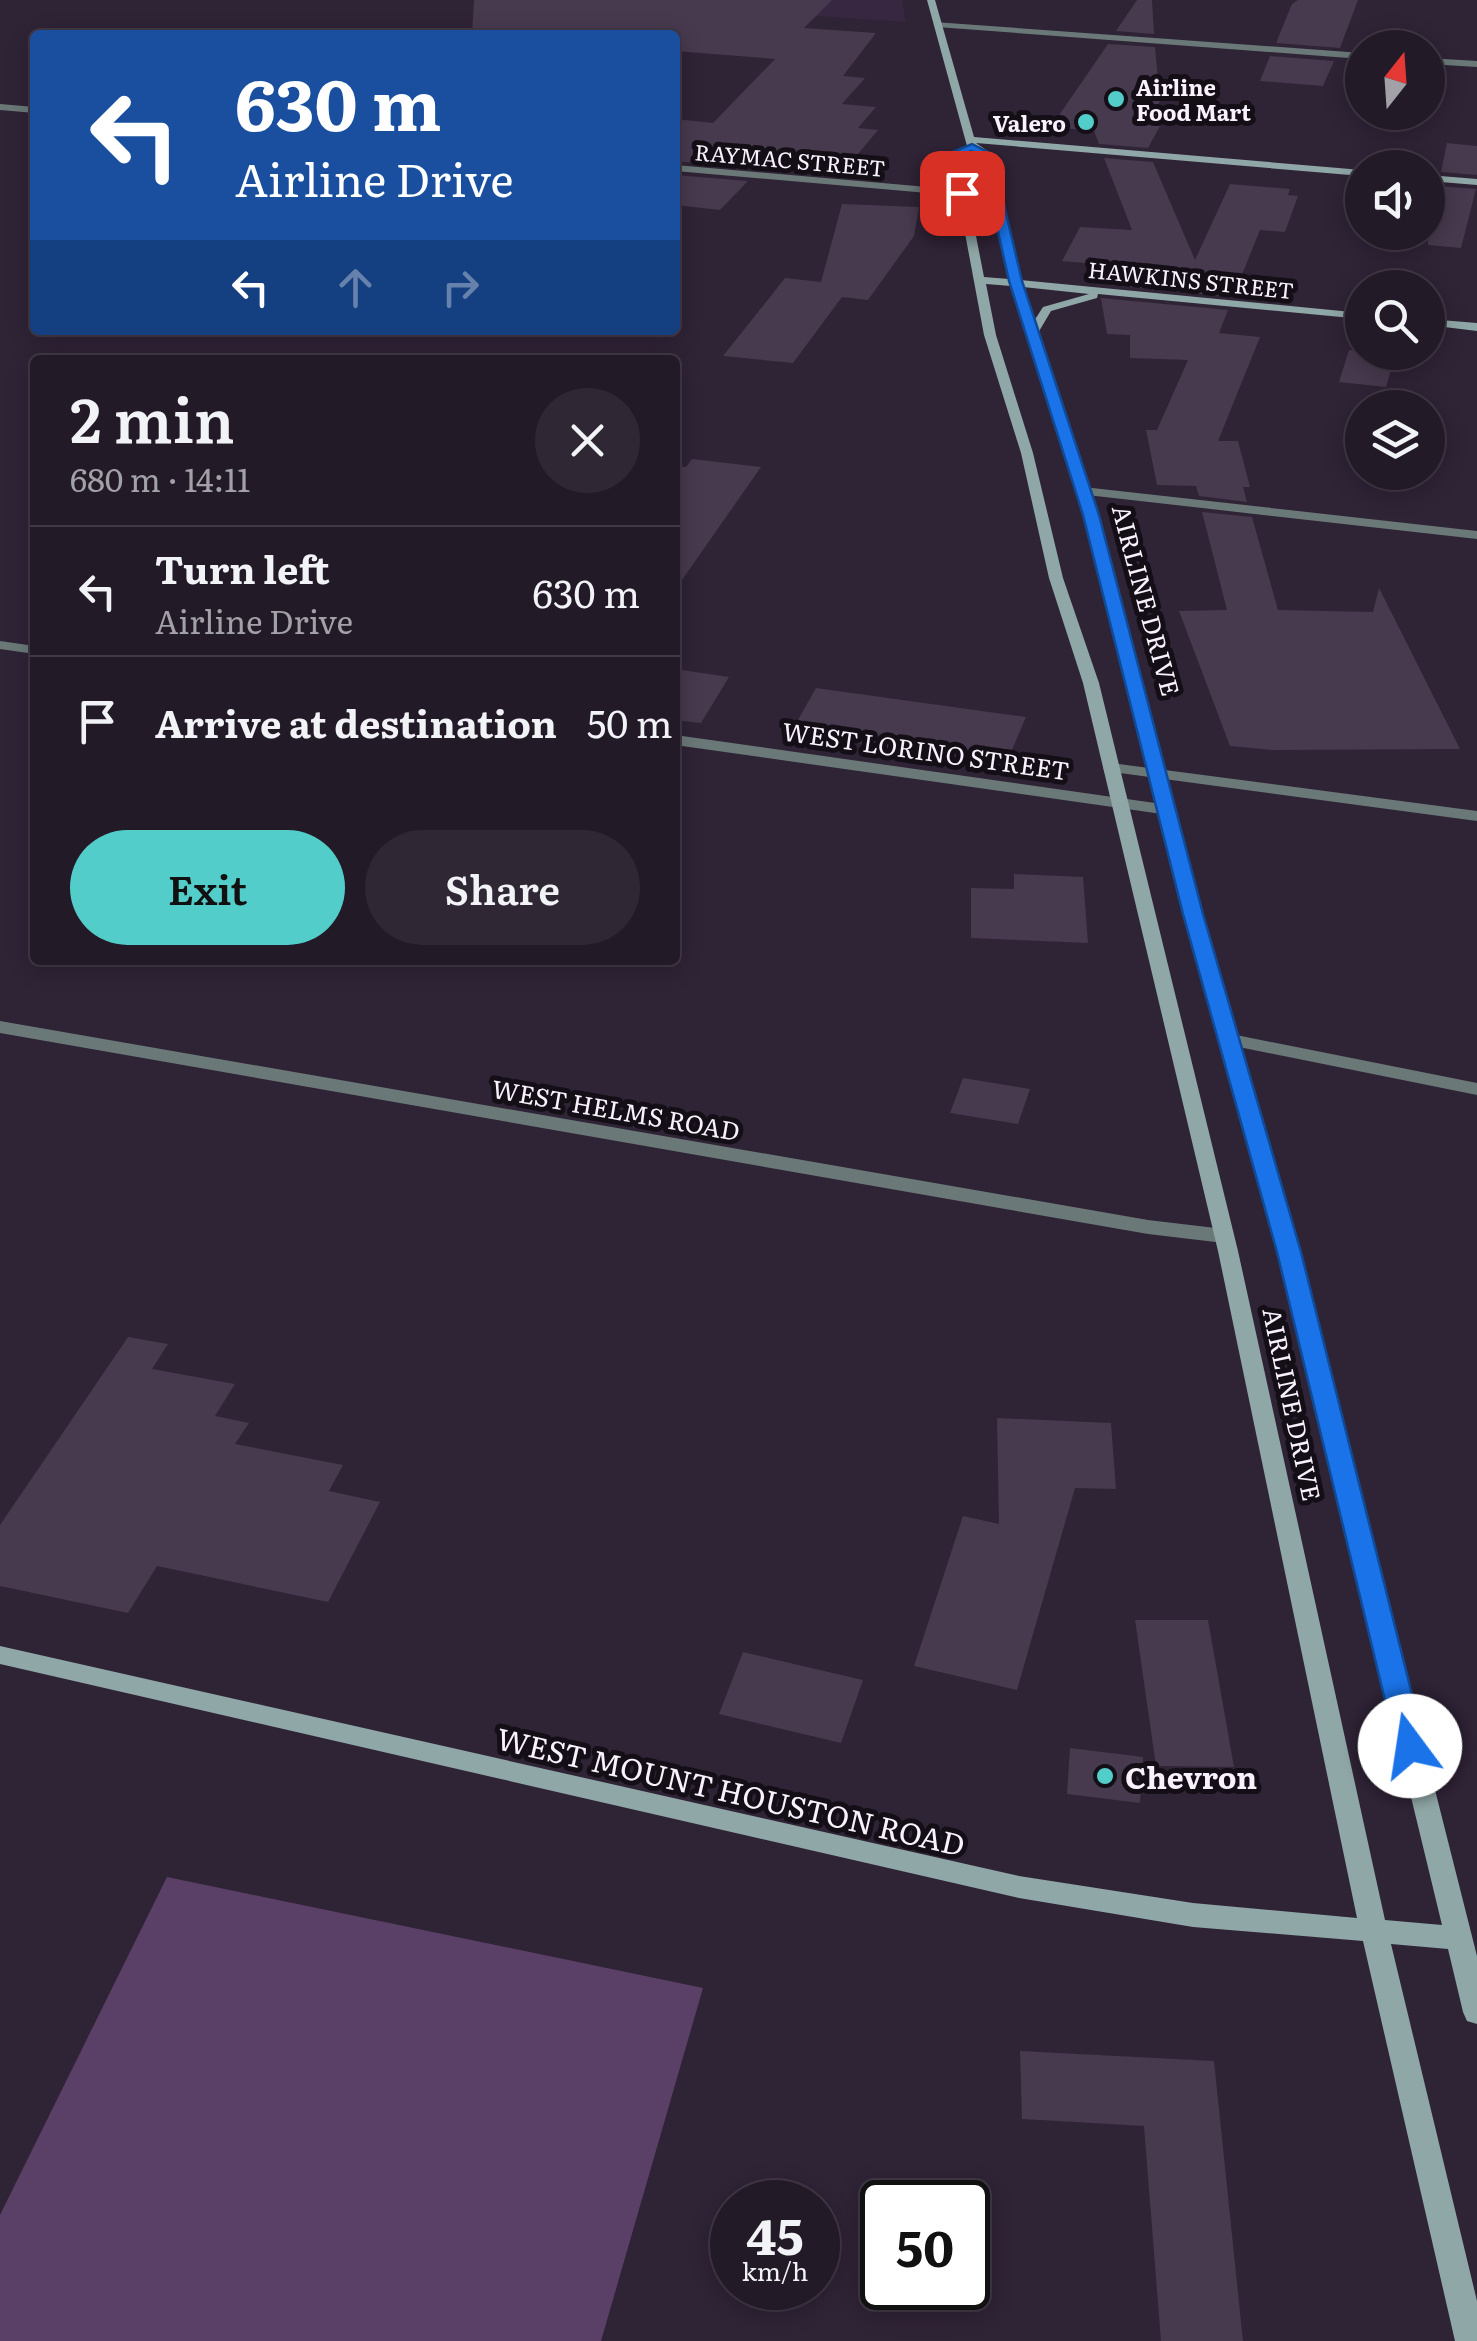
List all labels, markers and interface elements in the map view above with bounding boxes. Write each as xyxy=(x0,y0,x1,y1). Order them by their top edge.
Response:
north arrow xyxy=(1345,30,1445,130)
map controls xyxy=(1345,30,1445,490)
text: 630 m xyxy=(235,49,442,153)
icon: left xyxy=(70,70,200,200)
place label: Airline Food Mart xyxy=(1136,70,1251,128)
marker: Airline Food Mart xyxy=(1105,88,1127,110)
place label: Valero xyxy=(993,106,1066,139)
marker: Valero xyxy=(1075,111,1097,133)
street label: RAYMAC STREET xyxy=(693,134,887,184)
text: Airline Drive xyxy=(235,144,514,211)
button: sound xyxy=(1345,150,1445,250)
pin xyxy=(920,151,1005,236)
icon: arrive xyxy=(935,166,990,221)
street label: HAWKINS STREET xyxy=(1086,252,1296,306)
icon: left xyxy=(223,260,278,315)
icon: ahead xyxy=(328,260,383,315)
icon: right xyxy=(433,260,488,315)
button: search xyxy=(1345,270,1445,370)
text: 2 min xyxy=(70,372,235,461)
button: close xyxy=(535,388,640,493)
button: layers xyxy=(1345,390,1445,490)
text: 680 m · 14:11 xyxy=(70,454,250,502)
street label: AIRLINE DRIVE xyxy=(1104,500,1190,700)
text: Turn left xyxy=(155,539,330,596)
text: 630 m xyxy=(533,563,640,620)
icon: left xyxy=(70,564,125,619)
text: Airline Drive xyxy=(155,596,353,644)
text: Arrive at destination xyxy=(155,693,557,750)
text: 50 m xyxy=(587,693,673,750)
icon: arrive xyxy=(70,694,125,749)
street label: WEST LORINO STREET xyxy=(780,712,1072,788)
button: Exit xyxy=(70,830,345,945)
button: Share xyxy=(365,830,640,945)
street label: WEST HELMS ROAD xyxy=(489,1069,743,1149)
street label: AIRLINE DRIVE xyxy=(1254,1304,1332,1504)
position arrow xyxy=(1358,1694,1462,1798)
street label: WEST MOUNT HOUSTON ROAD xyxy=(493,1715,969,1865)
place label: Chevron xyxy=(1125,1754,1257,1798)
marker: Chevron xyxy=(1094,1765,1116,1787)
speed limit sign: 50 xyxy=(860,2180,990,2310)
text: 45 xyxy=(746,2196,804,2270)
text: km/h xyxy=(742,2252,808,2289)

